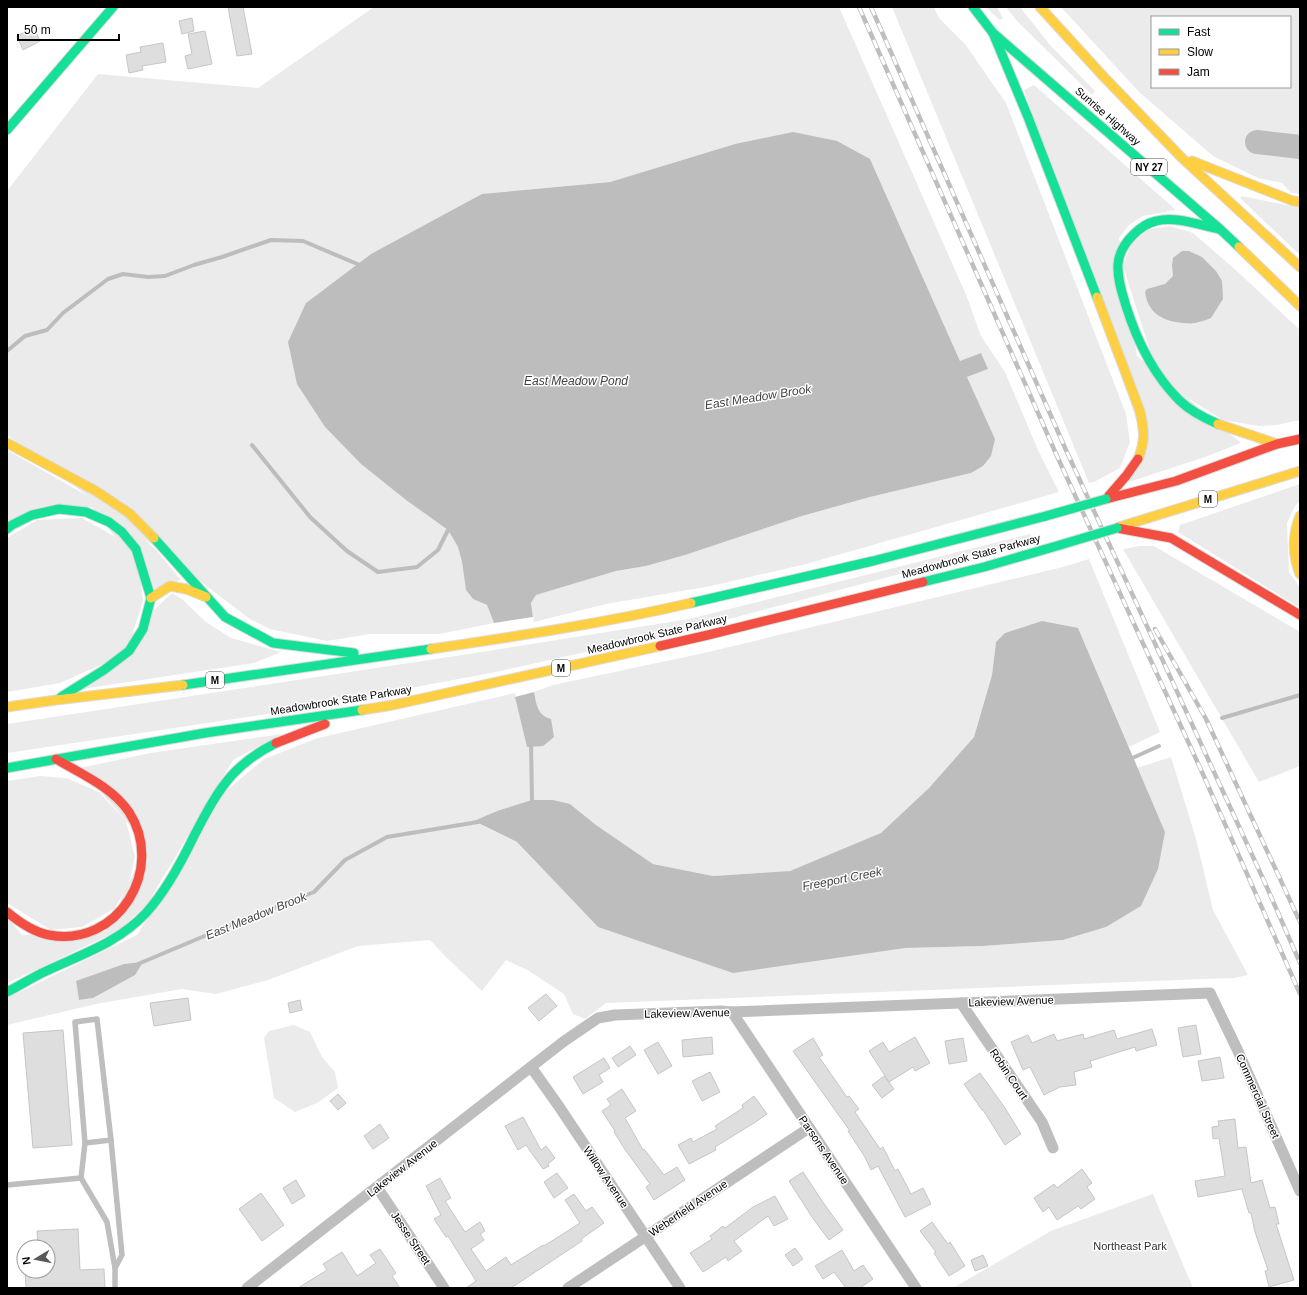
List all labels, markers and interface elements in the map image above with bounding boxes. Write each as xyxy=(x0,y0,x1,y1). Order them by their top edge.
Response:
scale bar xyxy=(18,16,119,42)
legend xyxy=(1151,16,1291,88)
text: 50 m xyxy=(24,23,51,37)
text: Fast xyxy=(1187,25,1211,39)
text: Slow xyxy=(1187,45,1213,59)
text: Jam xyxy=(1187,65,1210,79)
street label: Sunrise Highway xyxy=(1073,84,1143,148)
road number: NY 27 xyxy=(1131,159,1167,175)
water label: East Meadow Pond xyxy=(524,374,628,388)
water label: East Meadow Brook xyxy=(704,382,813,412)
road number: M xyxy=(1199,491,1217,507)
street label: Meadowbrook State Parkway xyxy=(900,532,1042,580)
street label: Meadowbrook State Parkway xyxy=(586,612,729,656)
road number: M xyxy=(552,660,570,676)
road number: M xyxy=(206,672,224,688)
street label: Meadowbrook State Parkway xyxy=(269,683,413,717)
water label: Freeport Creek xyxy=(801,864,884,894)
water label: East Meadow Brook xyxy=(204,889,309,943)
street label: Lakeview Avenue xyxy=(968,994,1054,1008)
street label: Lakeview Avenue xyxy=(644,1006,730,1020)
street label: Robin Court xyxy=(988,1046,1030,1102)
street label: Commercial Street xyxy=(1234,1052,1282,1140)
street label: Parsons Avenue xyxy=(797,1114,851,1186)
street label: Lakeview Avenue xyxy=(365,1137,439,1199)
street label: Willow Avenue xyxy=(581,1144,631,1210)
street label: Weberfield Avenue xyxy=(647,1177,729,1239)
street label: Jesse Street xyxy=(389,1209,433,1267)
north arrow xyxy=(16,1239,56,1279)
park label: Northeast Park xyxy=(1093,1240,1167,1252)
text: N xyxy=(20,1256,33,1266)

